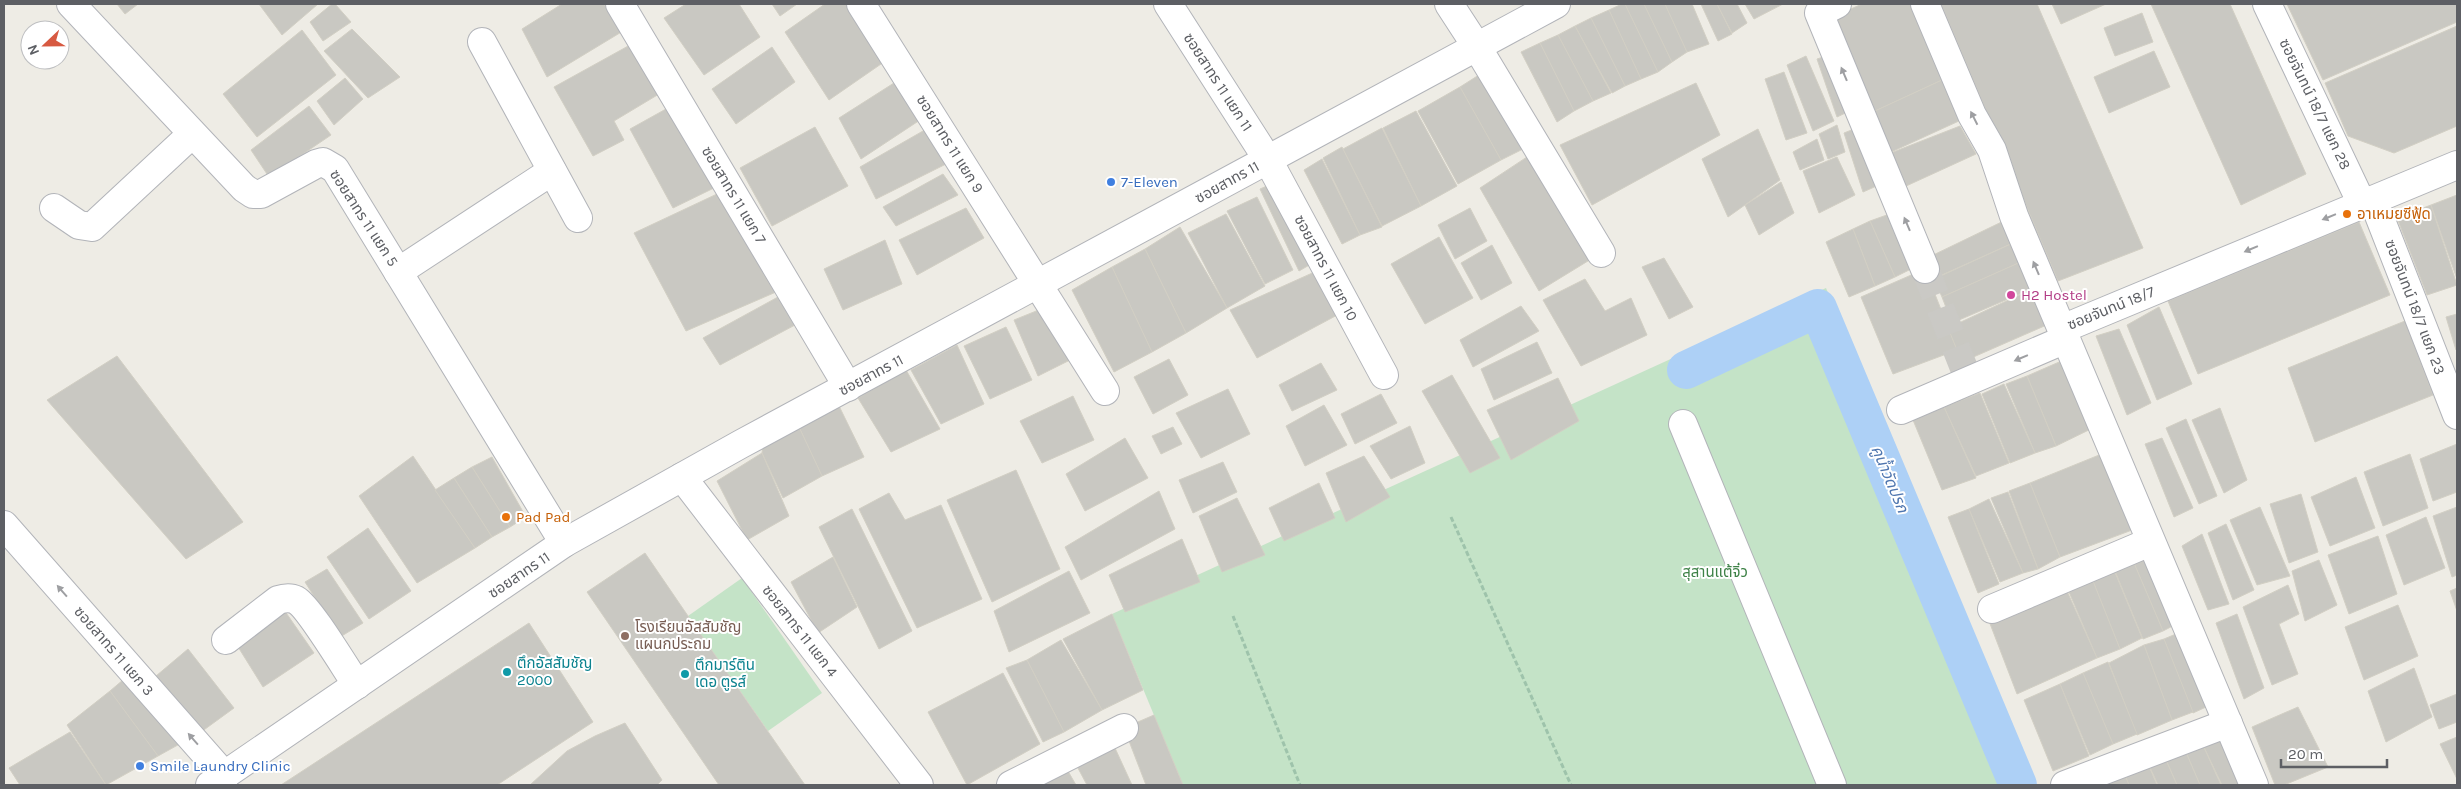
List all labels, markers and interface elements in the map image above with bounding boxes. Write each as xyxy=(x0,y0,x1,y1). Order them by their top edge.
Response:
north arrow xyxy=(20,20,70,70)
street label: ซอยสาทร 11 แยก 11 xyxy=(1180,30,1256,134)
street label: ซอยจันทน์ 18/7 แยก 28 xyxy=(2275,36,2355,172)
text: N xyxy=(24,42,43,58)
one-way arrow xyxy=(1840,67,1848,81)
street label: ซอยสาทร 11 แยก 9 xyxy=(913,92,987,196)
one-way arrow xyxy=(1970,111,1978,125)
street label: ซอยสาทร 11 แยก 7 xyxy=(698,143,770,247)
street label: ซอยสาทร 11 xyxy=(1192,157,1262,207)
street label: ซอยสาทร 11 แยก 5 xyxy=(326,166,402,270)
place label: 7-Eleven xyxy=(1121,173,1178,191)
marker: 7-Eleven xyxy=(1105,176,1117,188)
place label: อาเหมยซีฟู้ด xyxy=(2357,205,2431,223)
marker: อาเหมยซีฟู้ด xyxy=(2341,208,2353,220)
street label: ซอยสาทร 11 แยก 10 xyxy=(1290,212,1362,324)
one-way arrow xyxy=(2321,213,2336,221)
one-way arrow xyxy=(1902,217,1910,231)
street label: ซอยจันทน์ 18/7 แยก 23 xyxy=(2381,237,2449,377)
one-way arrow xyxy=(2244,246,2258,254)
one-way arrow xyxy=(2032,261,2040,275)
street label: ซอยจันทน์ 18/7 xyxy=(2065,282,2157,334)
place label: H2 Hostel xyxy=(2021,286,2087,304)
marker: H2 Hostel xyxy=(2005,289,2017,301)
street label: ซอยสาทร 11 xyxy=(836,351,906,399)
one-way arrow xyxy=(2014,355,2028,363)
water label: คูน้ำวัดปรก xyxy=(1866,442,1915,517)
place label: Pad Pad xyxy=(516,508,570,526)
marker: Pad Pad xyxy=(500,511,512,523)
street label: ซอยสาทร 11 xyxy=(485,548,553,602)
park label: สุสานแต้จิ๋ว xyxy=(1682,562,1748,581)
street label: ซอยสาทร 11 แยก 4 xyxy=(758,581,842,681)
one-way arrow xyxy=(56,586,68,598)
street label: ซอยสาทร 11 แยก 3 xyxy=(70,603,158,699)
place label: โรงเรียนอัสสัมชัญ แผนกประถม xyxy=(635,618,741,653)
marker: โรงเรียนอัสสัมชัญ แผนกประถม xyxy=(619,630,631,642)
place label: ตึกอัสสัมชัญ 2000 xyxy=(517,654,592,689)
place label: ตึกมาร์ติน เดอ ตูรส์ xyxy=(695,656,755,691)
marker: ตึกอัสสัมชัญ 2000 xyxy=(501,666,513,678)
marker: ตึกมาร์ติน เดอ ตูรส์ xyxy=(679,668,691,680)
one-way arrow xyxy=(187,734,199,746)
scale bar xyxy=(2281,736,2387,768)
text: 20 m xyxy=(2288,745,2323,763)
place label: Smile Laundry Clinic xyxy=(150,757,290,775)
marker: Smile Laundry Clinic xyxy=(134,760,146,772)

